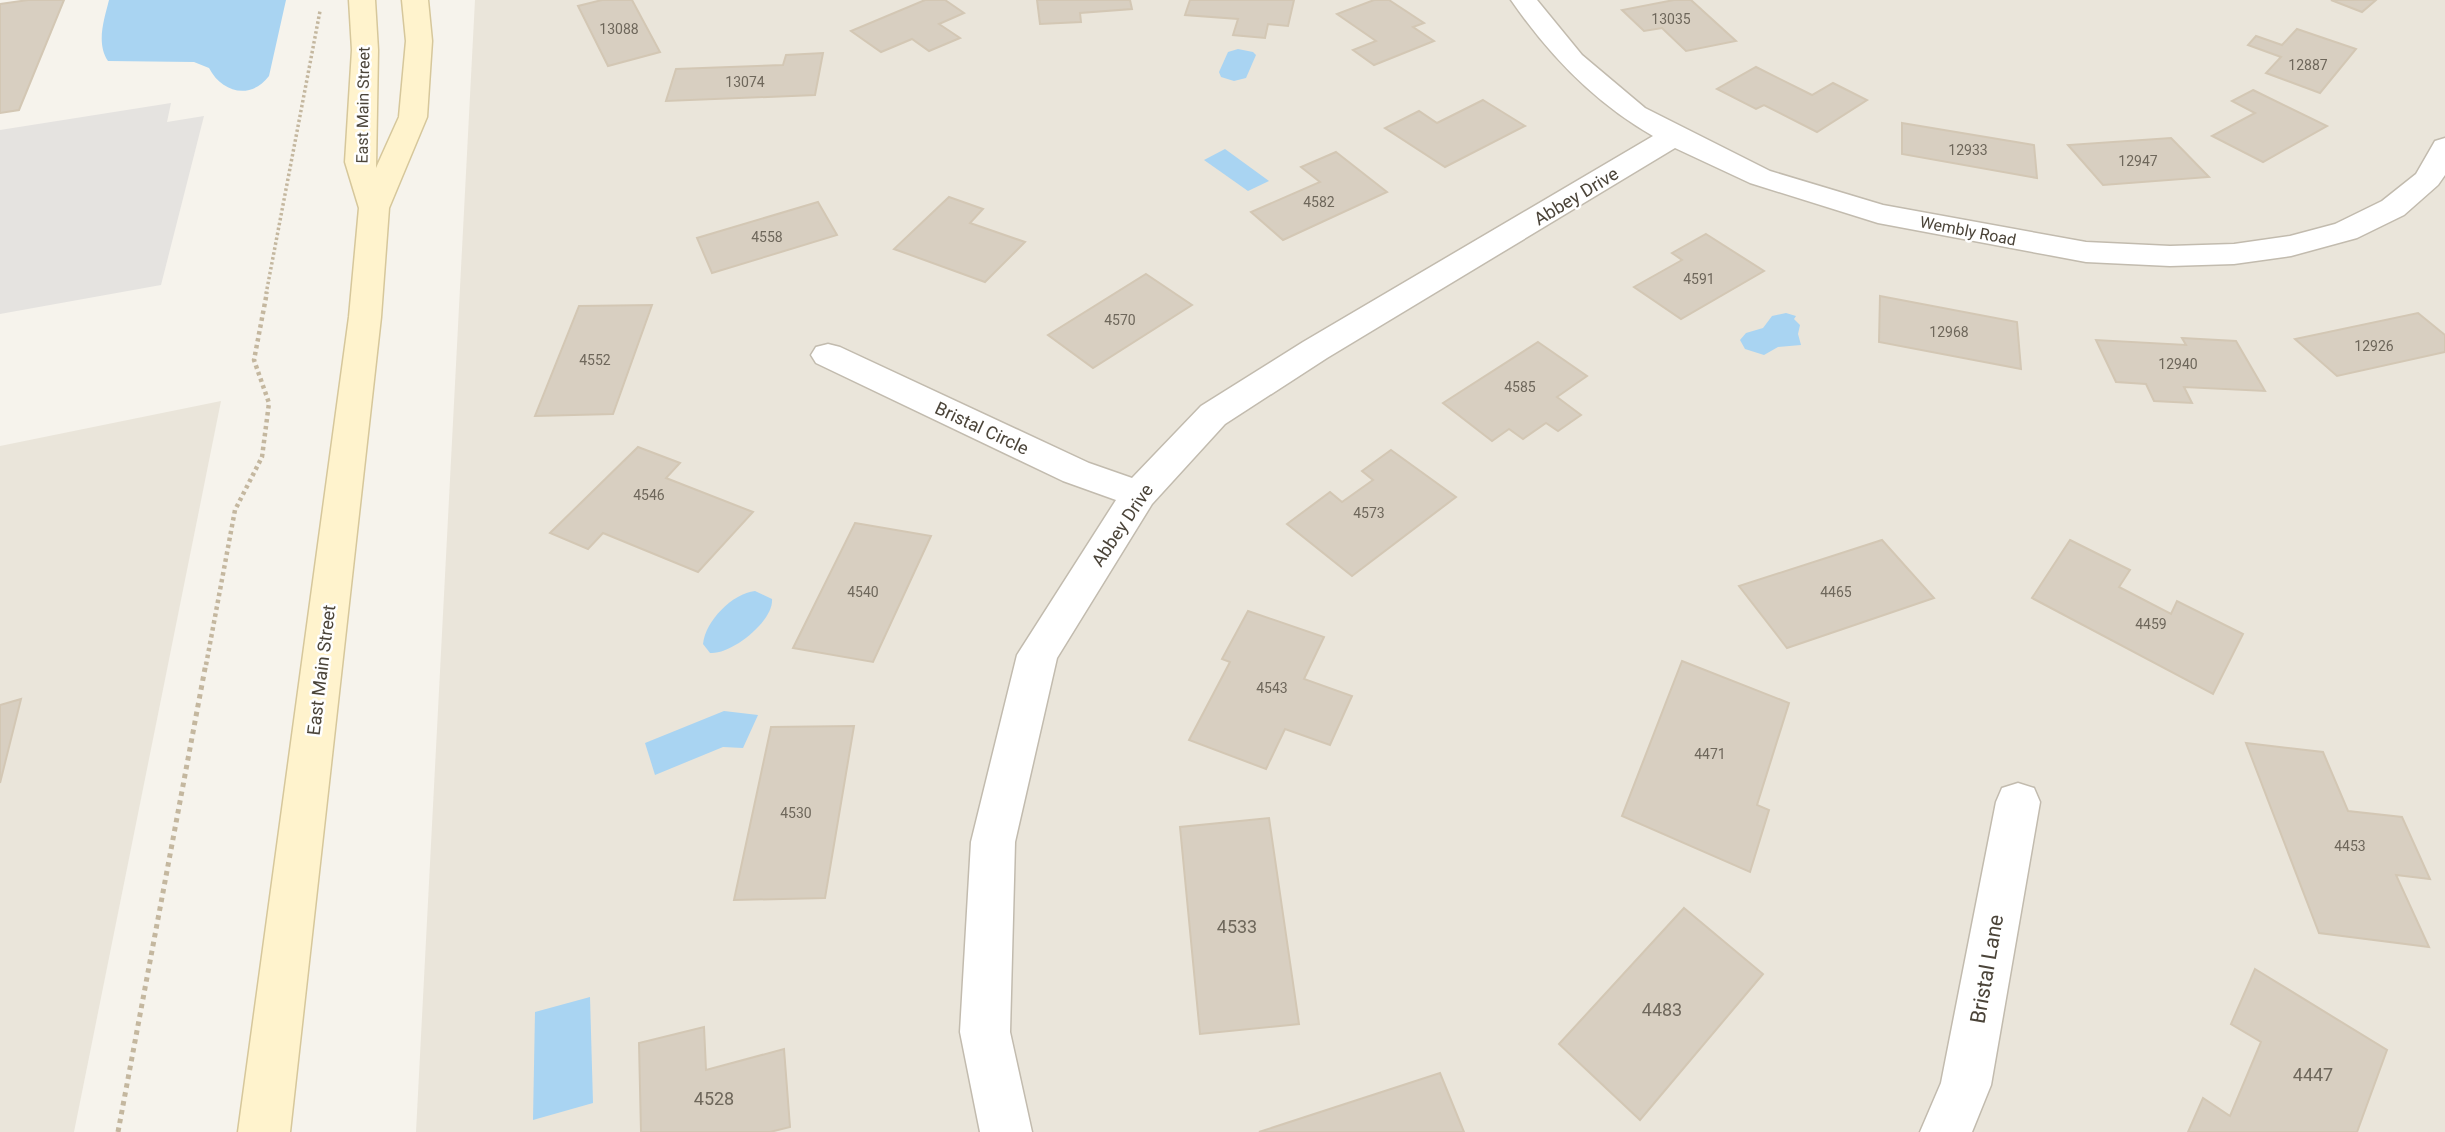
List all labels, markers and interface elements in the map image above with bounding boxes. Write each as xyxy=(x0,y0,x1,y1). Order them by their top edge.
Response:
house number: 13035 xyxy=(1651,11,1691,27)
house number: 13088 xyxy=(599,21,639,37)
street label: East Main Street xyxy=(352,46,374,164)
house number: 12887 xyxy=(2288,57,2328,73)
house number: 13074 xyxy=(725,74,765,90)
house number: 12933 xyxy=(1948,142,1988,158)
house number: 12947 xyxy=(2118,153,2158,169)
street label: Abbey Drive xyxy=(1530,163,1622,229)
house number: 4582 xyxy=(1303,194,1335,210)
street label: Wembly Road xyxy=(1918,212,2018,250)
house number: 4558 xyxy=(751,229,783,245)
house number: 4591 xyxy=(1683,271,1715,287)
house number: 4570 xyxy=(1104,312,1136,328)
house number: 12968 xyxy=(1929,324,1969,340)
house number: 12926 xyxy=(2354,338,2394,354)
house number: 4552 xyxy=(579,352,611,368)
house number: 12940 xyxy=(2158,356,2198,372)
house number: 4585 xyxy=(1504,379,1536,395)
street label: Bristal Circle xyxy=(932,397,1032,459)
street label: Abbey Drive xyxy=(1087,480,1157,570)
house number: 4546 xyxy=(633,487,665,503)
house number: 4573 xyxy=(1353,505,1385,521)
house number: 4540 xyxy=(847,584,879,600)
house number: 4465 xyxy=(1820,584,1852,600)
street label: East Main Street xyxy=(303,603,339,737)
house number: 4459 xyxy=(2135,616,2167,632)
house number: 4543 xyxy=(1256,680,1288,696)
house number: 4471 xyxy=(1694,746,1726,762)
house number: 4530 xyxy=(780,805,812,821)
house number: 4453 xyxy=(2334,838,2366,854)
street label: Bristal Lane xyxy=(1966,913,2008,1025)
house number: 4533 xyxy=(1217,916,1257,937)
house number: 4483 xyxy=(1642,999,1682,1020)
house number: 4447 xyxy=(2293,1064,2333,1085)
house number: 4528 xyxy=(694,1088,734,1109)

